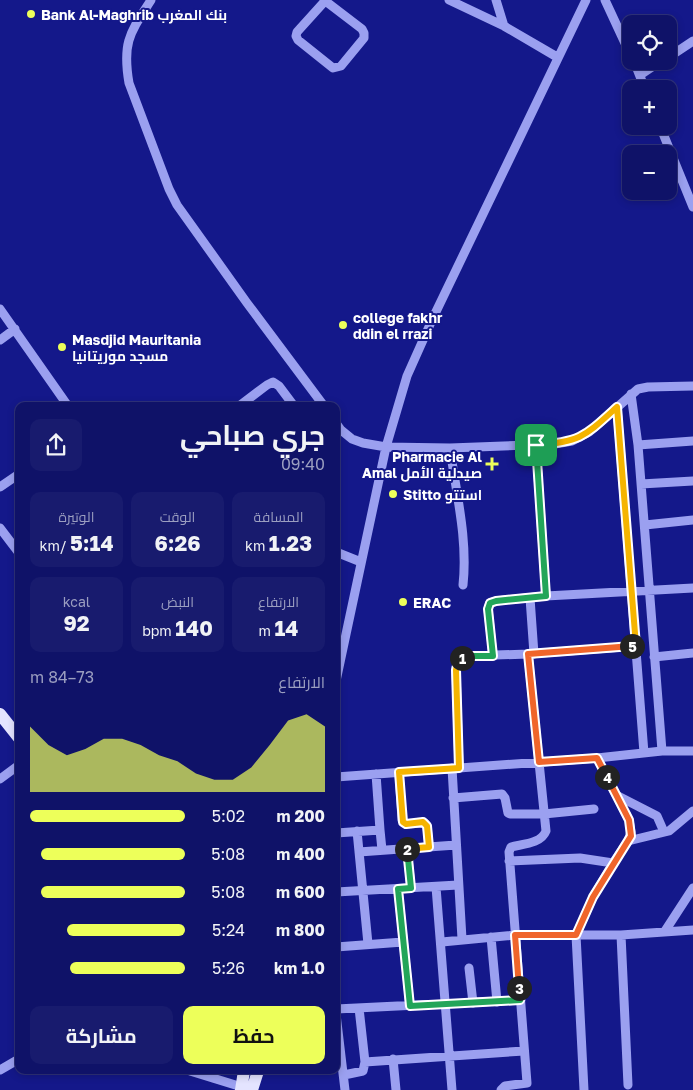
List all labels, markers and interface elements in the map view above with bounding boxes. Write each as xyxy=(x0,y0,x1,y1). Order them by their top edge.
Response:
place label: Bank Al-Maghrib بنك المغرب xyxy=(41,6,227,24)
marker: Bank Al-Maghrib بنك المغرب xyxy=(25,8,37,20)
map controls xyxy=(622,15,677,200)
button: locate xyxy=(622,15,677,70)
button: + xyxy=(622,80,677,135)
button: − xyxy=(622,145,677,200)
place label: college fakhr ddin el rrazi xyxy=(353,309,443,342)
marker: college fakhr ddin el rrazi xyxy=(337,319,349,331)
place label: Masdjid Mauritania مسجد موريتانيا xyxy=(72,331,201,365)
marker: Masdjid Mauritania مسجد موريتانيا xyxy=(56,341,68,353)
text: جري صباحي xyxy=(180,418,325,451)
button: share xyxy=(30,419,82,471)
pin xyxy=(515,424,557,466)
icon: arrive xyxy=(522,431,550,459)
place label: Pharmacie Al Amal صيدلية الأمل xyxy=(362,448,482,482)
text: 09:40 xyxy=(281,454,325,474)
marker: Pharmacie Al Amal صيدلية الأمل xyxy=(486,458,498,470)
place label: Stitto استتو xyxy=(403,486,482,504)
marker: Stitto استتو xyxy=(387,488,399,500)
text: الوتيرة xyxy=(59,508,94,525)
text: الوقت xyxy=(160,508,195,525)
text: المسافة xyxy=(254,508,303,525)
text: 5:14 xyxy=(70,530,114,556)
text: 6:26 xyxy=(154,530,201,556)
text: 1.23 xyxy=(269,530,312,556)
text: /km xyxy=(39,537,70,554)
text: km xyxy=(245,537,269,554)
text: kcal xyxy=(63,593,90,610)
text: النبض xyxy=(161,593,194,610)
text: الارتفاع xyxy=(258,593,299,610)
place label: ERAC xyxy=(413,594,451,611)
marker: ERAC xyxy=(397,596,409,608)
text: 92 xyxy=(63,610,90,636)
text: 140 xyxy=(175,615,213,641)
text: 14 xyxy=(274,615,298,641)
text: bpm xyxy=(142,622,175,639)
text: m xyxy=(259,622,274,639)
pin: 5 xyxy=(620,634,644,658)
text: 5 xyxy=(628,638,637,655)
pin: 1 xyxy=(450,646,474,670)
text: 1 xyxy=(459,650,466,667)
text: 73–84 m xyxy=(30,667,94,687)
text: الارتفاع xyxy=(278,672,325,692)
pin: 4 xyxy=(594,764,620,790)
text: 4 xyxy=(603,769,612,786)
text: 5:02 xyxy=(212,806,245,826)
text: 200 m xyxy=(276,806,325,826)
pin: 2 xyxy=(394,836,420,862)
text: 2 xyxy=(403,841,412,858)
text: 5:08 xyxy=(211,844,245,864)
text: 400 m xyxy=(276,844,325,864)
text: 5:08 xyxy=(211,882,245,902)
text: 600 m xyxy=(276,882,325,902)
text: 5:24 xyxy=(212,920,245,940)
text: 800 m xyxy=(276,920,325,940)
text: 5:26 xyxy=(212,958,245,978)
text: 1.0 km xyxy=(274,958,325,978)
pin: 3 xyxy=(506,976,532,1000)
text: 3 xyxy=(515,980,524,997)
button: مشاركة xyxy=(30,1006,173,1064)
button: حفظ xyxy=(183,1006,325,1064)

